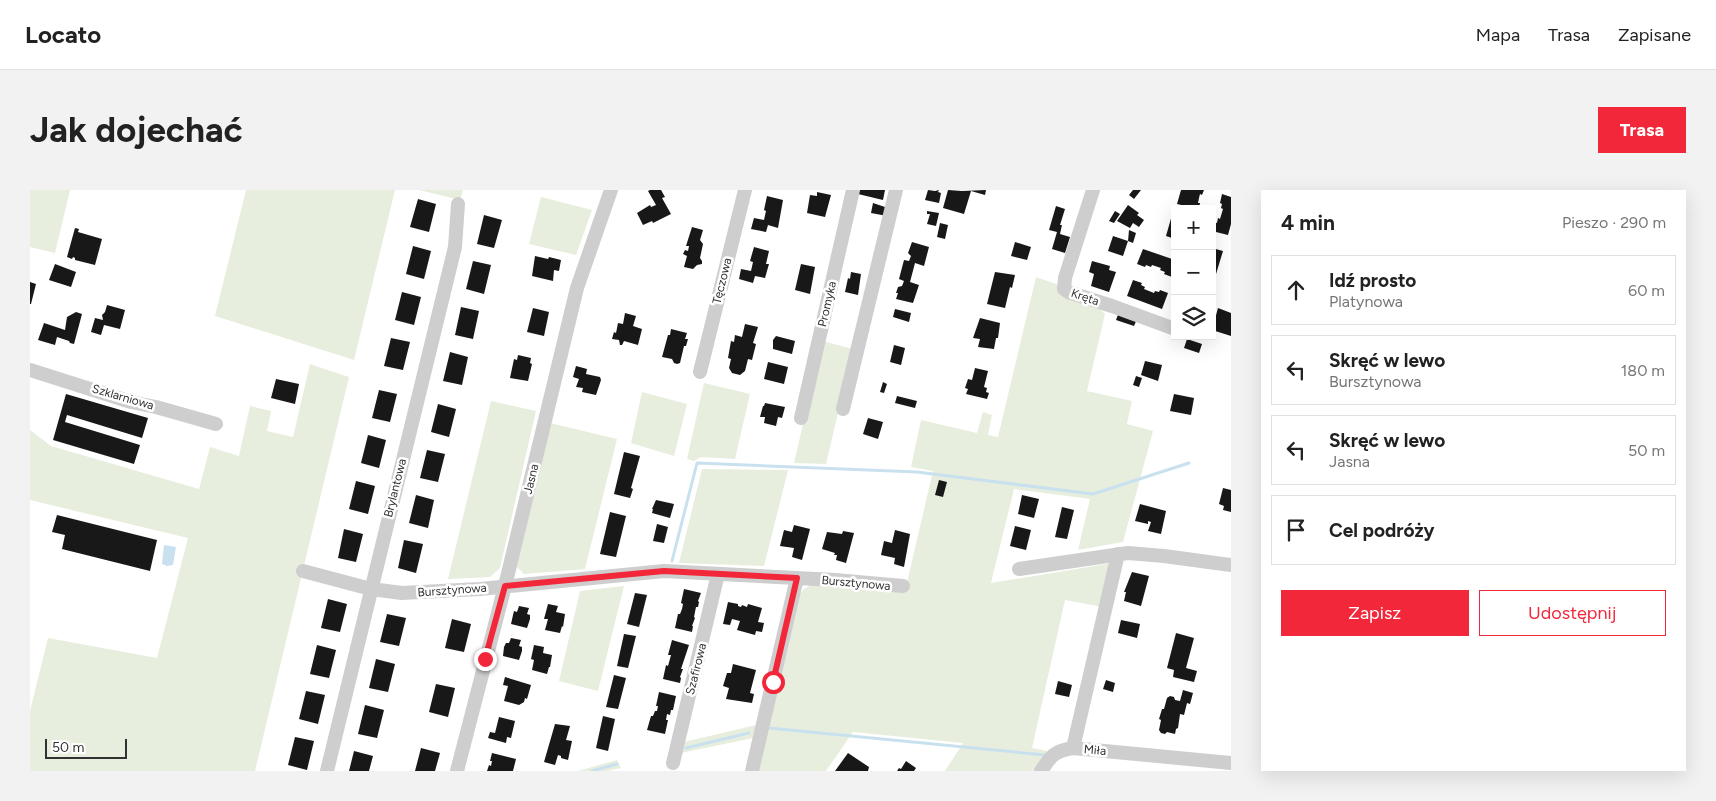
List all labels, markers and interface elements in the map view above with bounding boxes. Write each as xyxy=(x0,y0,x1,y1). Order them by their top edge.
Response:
text: Locato xyxy=(25,20,101,49)
text: Mapa xyxy=(1476,24,1520,46)
text: Trasa xyxy=(1548,24,1590,46)
text: Zapisane xyxy=(1618,24,1691,46)
button: Trasa xyxy=(1598,107,1686,153)
text: Jak dojechać xyxy=(30,109,243,151)
map controls xyxy=(1171,205,1216,340)
button: + xyxy=(1171,205,1216,250)
text: 4 min xyxy=(1281,210,1335,235)
text: Pieszo · 290 m xyxy=(1562,213,1666,232)
button: − xyxy=(1171,250,1216,295)
street label: Tęczowa xyxy=(710,256,734,306)
text: Idź prosto xyxy=(1329,269,1416,292)
icon: ahead xyxy=(1282,276,1310,304)
street label: Promyka xyxy=(815,280,839,328)
text: 60 m xyxy=(1628,281,1665,300)
street label: Kręta xyxy=(1069,286,1101,308)
text: Platynowa xyxy=(1329,292,1403,311)
button: layers xyxy=(1171,295,1216,340)
text: Skręć w lewo xyxy=(1329,349,1445,372)
icon: left xyxy=(1282,356,1310,384)
text: 180 m xyxy=(1621,361,1665,380)
text: Bursztynowa xyxy=(1329,372,1421,391)
street label: Szklarniowa xyxy=(91,382,155,412)
text: Skręć w lewo xyxy=(1329,429,1445,452)
icon: left xyxy=(1282,436,1310,464)
text: 50 m xyxy=(1628,441,1665,460)
text: Jasna xyxy=(1329,452,1370,471)
street label: Brylantowa xyxy=(381,457,409,519)
street label: Jasna xyxy=(520,462,542,496)
icon: arrive xyxy=(1282,516,1310,544)
text: Cel podróży xyxy=(1329,519,1435,542)
street label: Bursztynowa xyxy=(821,573,891,593)
street label: Bursztynowa xyxy=(417,581,487,599)
button: Zapisz xyxy=(1281,590,1469,636)
button: Udostępnij xyxy=(1479,590,1666,636)
street label: Szafirowa xyxy=(683,642,709,696)
route end xyxy=(474,648,497,671)
route start xyxy=(762,671,785,694)
scale bar xyxy=(45,736,128,759)
text: 50 m xyxy=(52,739,84,756)
street label: Miła xyxy=(1083,742,1107,758)

